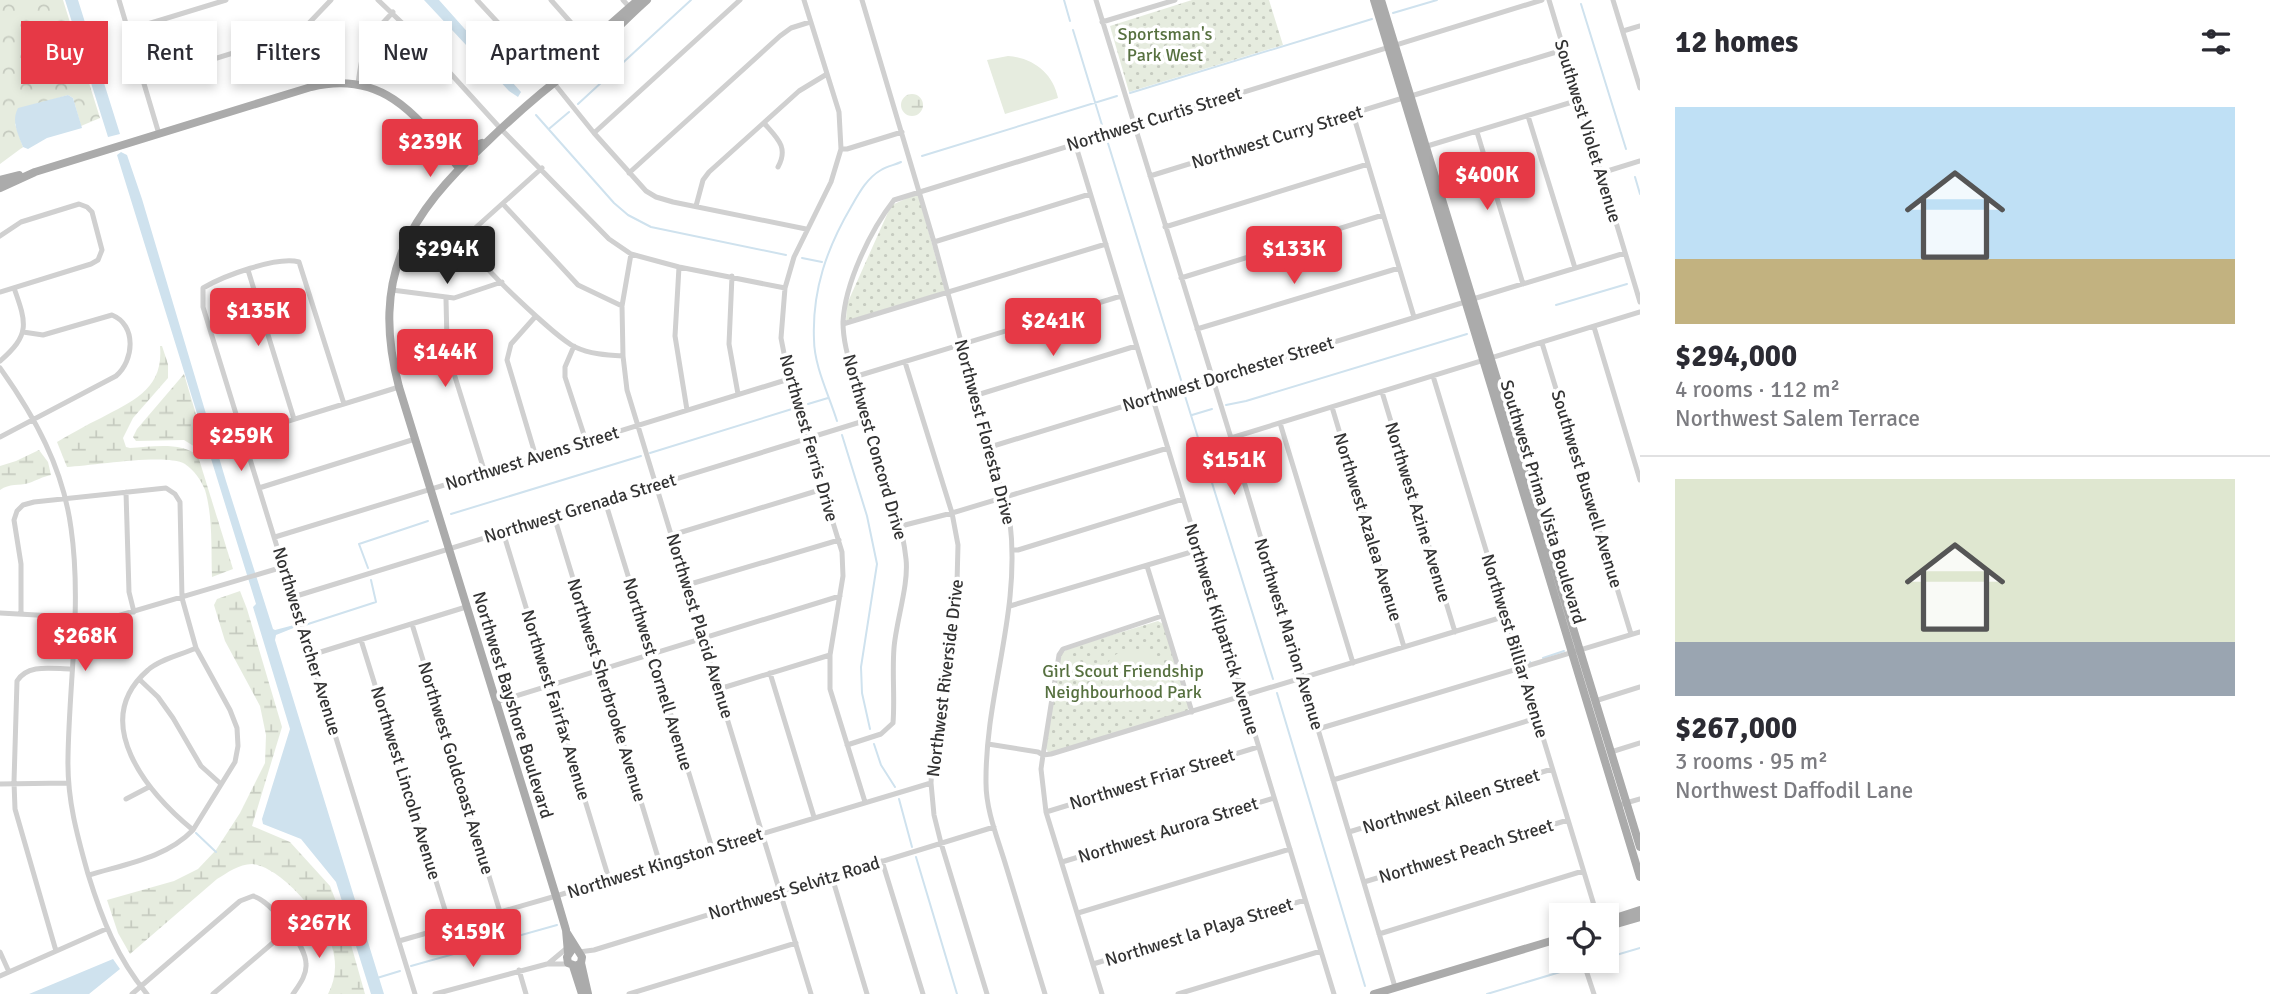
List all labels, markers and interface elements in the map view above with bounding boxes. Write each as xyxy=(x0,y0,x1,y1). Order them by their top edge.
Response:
chip: Buy xyxy=(21,21,108,84)
chip: Rent xyxy=(122,21,217,84)
chip: Filters xyxy=(231,21,345,84)
chip: New xyxy=(359,21,452,84)
chip: Apartment xyxy=(466,21,624,84)
park label: Sportsman's Park West xyxy=(1118,23,1213,66)
icon: filters xyxy=(2197,23,2235,61)
text: 12 homes xyxy=(1675,24,1798,61)
street label: Southwest Violet Avenue xyxy=(1550,37,1626,225)
street label: Northwest Curtis Street xyxy=(1064,82,1244,156)
street label: Northwest Curry Street xyxy=(1189,100,1365,174)
pin: $239K xyxy=(381,120,479,179)
text: $239K xyxy=(398,127,462,156)
pin: $400K xyxy=(1438,152,1536,212)
icon: home xyxy=(1892,152,2018,278)
text: $400K xyxy=(1455,160,1519,189)
pin: $294K xyxy=(398,226,496,286)
pin: $133K xyxy=(1245,226,1343,286)
text: $294K xyxy=(415,234,479,263)
text: $133K xyxy=(1262,234,1326,263)
pin: $135K xyxy=(209,288,307,348)
text: $135K xyxy=(226,296,290,325)
pin: $241K xyxy=(1004,298,1102,358)
text: $241K xyxy=(1021,306,1085,335)
pin: $144K xyxy=(396,330,494,389)
street label: Northwest Dorchester Street xyxy=(1120,331,1336,417)
text: $144K xyxy=(413,337,477,366)
street label: Northwest Floresta Drive xyxy=(950,337,1020,527)
text: $294,000 xyxy=(1675,338,1797,375)
street label: Northwest Ferris Drive xyxy=(775,352,843,524)
street label: Northwest Concord Drive xyxy=(838,352,912,542)
text: 4 rooms · 112 m² xyxy=(1675,375,1840,404)
street label: Southwest Prima Vista Boulevard xyxy=(1495,377,1591,627)
street label: Southwest Buswell Avenue xyxy=(1546,387,1628,591)
text: Northwest Salem Terrace xyxy=(1675,404,1920,433)
pin: $259K xyxy=(192,414,290,473)
street label: Northwest Azine Avenue xyxy=(1380,419,1456,605)
text: $259K xyxy=(209,421,273,450)
street label: Northwest Avens Street xyxy=(442,421,622,495)
street label: Northwest Azalea Avenue xyxy=(1329,430,1407,624)
pin: $151K xyxy=(1185,438,1283,497)
text: $151K xyxy=(1202,445,1266,474)
street label: Northwest Grenada Street xyxy=(481,468,679,548)
street label: Northwest Kilpatrick Avenue xyxy=(1179,521,1265,737)
icon: home xyxy=(1892,524,2018,650)
street label: Northwest Placid Avenue xyxy=(661,531,739,721)
street label: Northwest Marion Avenue xyxy=(1249,536,1329,732)
street label: Northwest Archer Avenue xyxy=(268,544,346,738)
street label: Northwest Billiar Avenue xyxy=(1477,551,1553,741)
street label: Northwest Cornell Avenue xyxy=(618,575,698,773)
street label: Northwest Sherbrooke Avenue xyxy=(563,576,651,804)
street label: Northwest Riverside Drive xyxy=(922,578,968,778)
street label: Northwest Bayshore Boulevard xyxy=(468,589,558,821)
street label: Northwest Fairfax Avenue xyxy=(517,607,595,803)
pin: $268K xyxy=(36,614,134,673)
text: $268K xyxy=(53,621,117,650)
street label: Northwest Goldcoast Avenue xyxy=(413,659,499,877)
park label: Girl Scout Friendship Neighbourhood Park xyxy=(1042,660,1204,703)
street label: Northwest Lincoln Avenue xyxy=(366,684,446,882)
text: $267,000 xyxy=(1675,710,1797,747)
street label: Northwest Friar Street xyxy=(1067,743,1237,815)
text: 3 rooms · 95 m² xyxy=(1675,747,1828,776)
street label: Northwest Aileen Street xyxy=(1360,764,1542,838)
text: Northwest Daffodil Lane xyxy=(1675,776,1913,805)
street label: Northwest Aurora Street xyxy=(1075,792,1261,868)
street label: Northwest Peach Street xyxy=(1376,814,1556,888)
street label: Northwest Kingston Street xyxy=(565,823,765,903)
street label: Northwest Selvitz Road xyxy=(706,851,882,925)
street label: Northwest la Playa Street xyxy=(1102,893,1296,971)
pin: $267K xyxy=(270,900,368,960)
map controls xyxy=(1549,903,1619,973)
button: locate xyxy=(1549,903,1619,973)
text: $267K xyxy=(287,908,351,937)
pin: $159K xyxy=(424,909,522,969)
text: $159K xyxy=(441,917,505,946)

